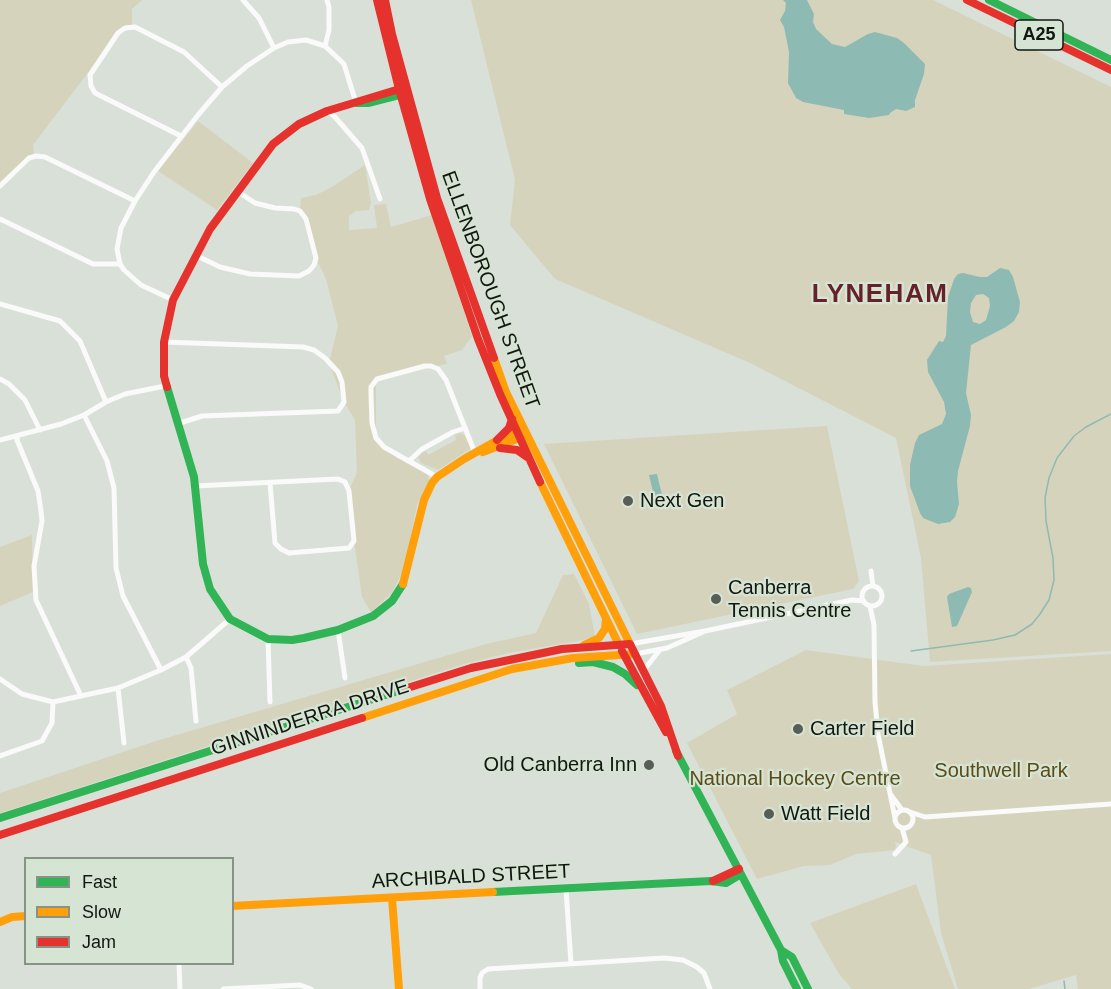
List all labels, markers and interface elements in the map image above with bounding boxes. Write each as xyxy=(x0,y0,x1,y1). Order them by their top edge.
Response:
road number: A25 xyxy=(1015,20,1063,50)
street label: ELLENBOROUGH STREET xyxy=(436,168,544,412)
district label: LYNEHAM xyxy=(812,279,948,311)
place label: Next Gen xyxy=(640,489,724,513)
marker: Next Gen xyxy=(621,494,635,508)
place label: Canberra Tennis Centre xyxy=(728,576,851,623)
marker: Canberra Tennis Centre xyxy=(709,592,723,606)
street label: GINNINDERRA DRIVE xyxy=(208,675,412,761)
place label: Carter Field xyxy=(810,717,914,741)
marker: Carter Field xyxy=(791,722,805,736)
place label: Old Canberra Inn xyxy=(484,753,637,777)
marker: Old Canberra Inn xyxy=(642,758,656,772)
park label: Southwell Park xyxy=(934,759,1068,783)
park label: National Hockey Centre xyxy=(689,767,901,791)
place label: Watt Field xyxy=(781,802,870,826)
marker: Watt Field xyxy=(762,807,776,821)
legend xyxy=(24,857,234,965)
street label: ARCHIBALD STREET xyxy=(371,860,571,894)
text: Fast xyxy=(82,872,117,892)
text: Slow xyxy=(82,902,121,922)
text: Jam xyxy=(82,932,116,952)

